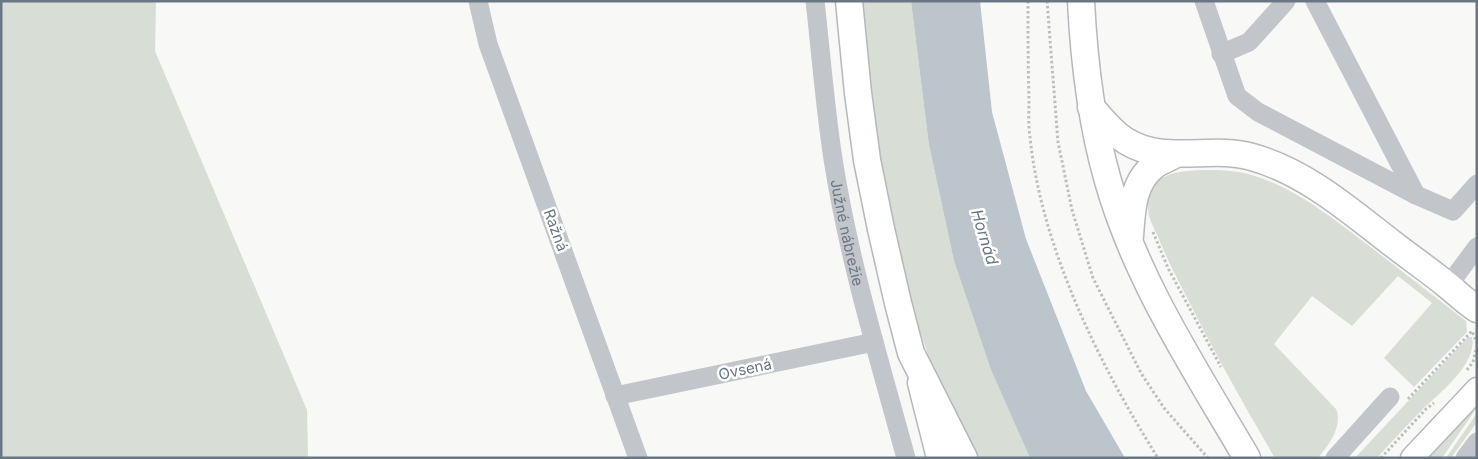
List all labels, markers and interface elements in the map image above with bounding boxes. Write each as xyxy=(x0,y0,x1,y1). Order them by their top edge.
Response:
street label: Južné nábrežie xyxy=(827,178,868,288)
street label: Ražná xyxy=(540,206,572,254)
water label: Hornád xyxy=(967,207,1003,267)
street label: Ovsená xyxy=(717,354,773,384)

